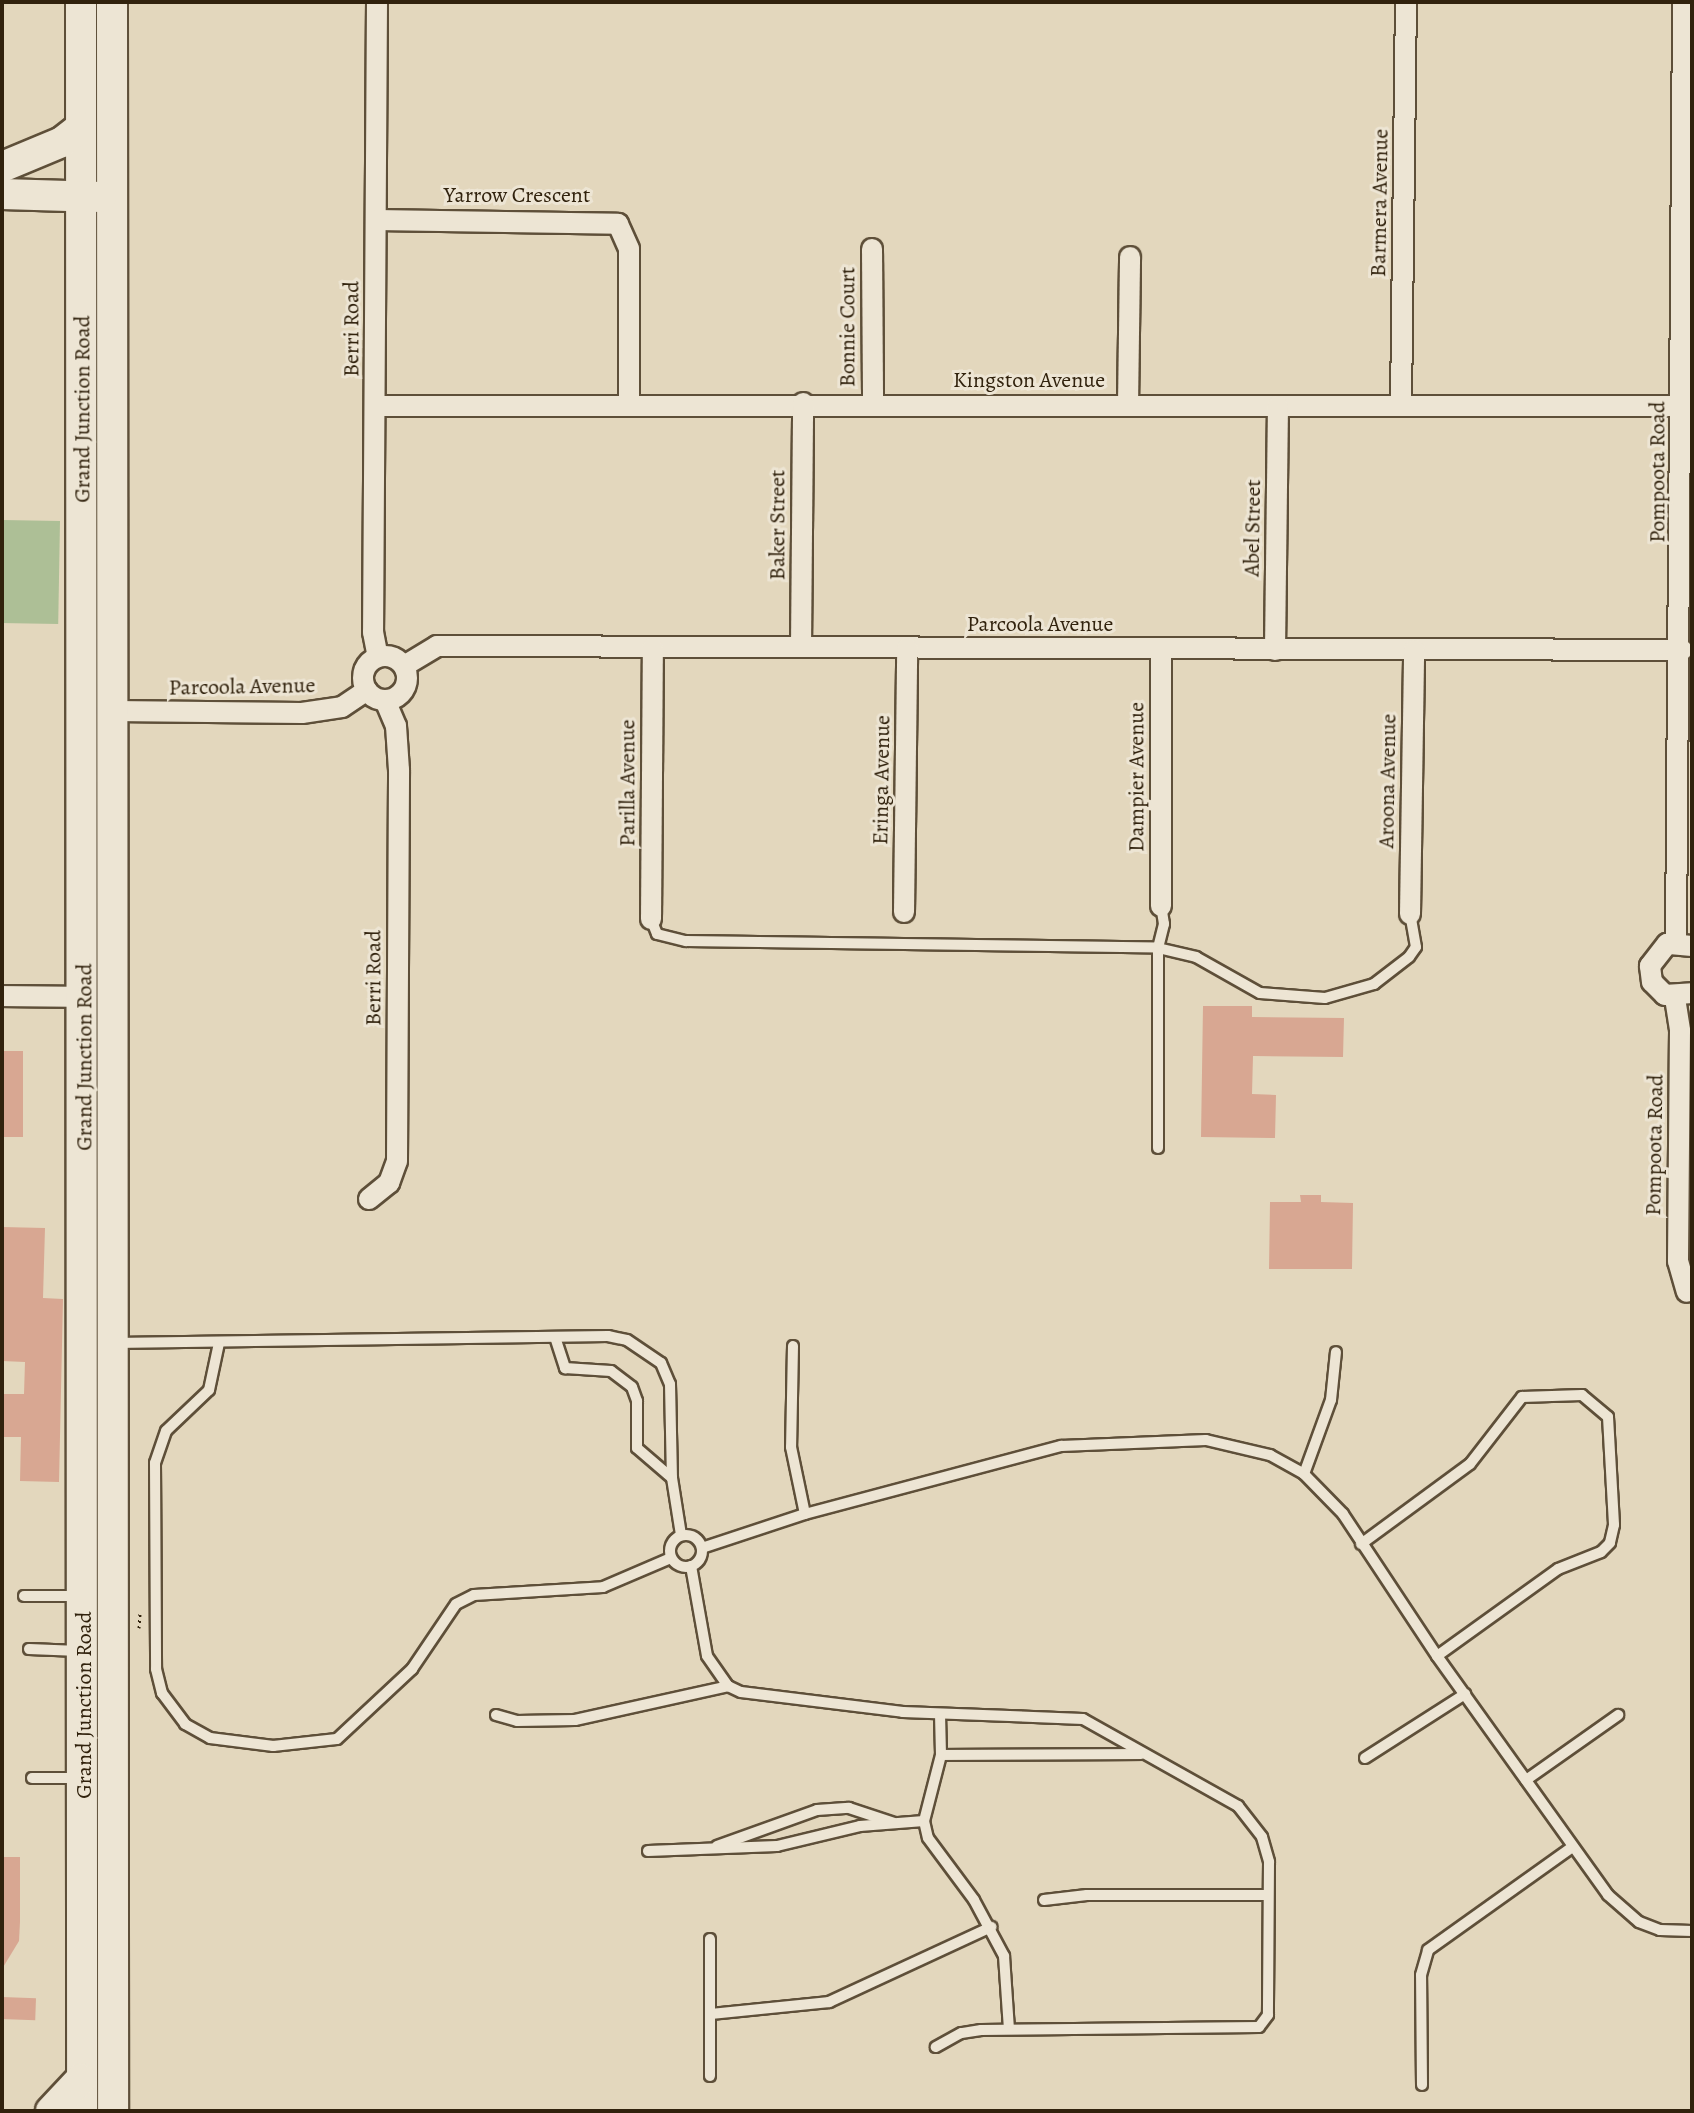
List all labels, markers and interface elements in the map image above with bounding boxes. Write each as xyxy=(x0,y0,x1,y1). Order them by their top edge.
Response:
street label: Barmera Avenue xyxy=(1366,129,1394,277)
street label: Yarrow Crescent xyxy=(444,183,590,209)
street label: Bonnie Court xyxy=(835,267,861,387)
street label: Berri Road xyxy=(339,281,365,377)
street label: Grand Junction Road xyxy=(70,315,96,503)
street label: Kingston Avenue xyxy=(953,368,1105,394)
street label: Pompoota Road xyxy=(1645,401,1671,543)
street label: Baker Street xyxy=(765,470,791,580)
street label: Abel Street xyxy=(1239,479,1267,577)
street label: Parcoola Avenue xyxy=(967,612,1113,638)
street label: Parcoola Avenue xyxy=(169,673,315,701)
street label: Dampier Avenue xyxy=(1124,702,1150,852)
street label: Aroona Avenue xyxy=(1374,713,1402,849)
street label: Eringa Avenue xyxy=(868,715,896,845)
street label: Parilla Avenue xyxy=(615,719,641,847)
street label: Berri Road xyxy=(361,930,387,1026)
street label: Grand Junction Road xyxy=(72,963,98,1151)
street label: Pompoota Road xyxy=(1641,1074,1669,1216)
street label: Grand Junction Road xyxy=(72,1611,98,1799)

